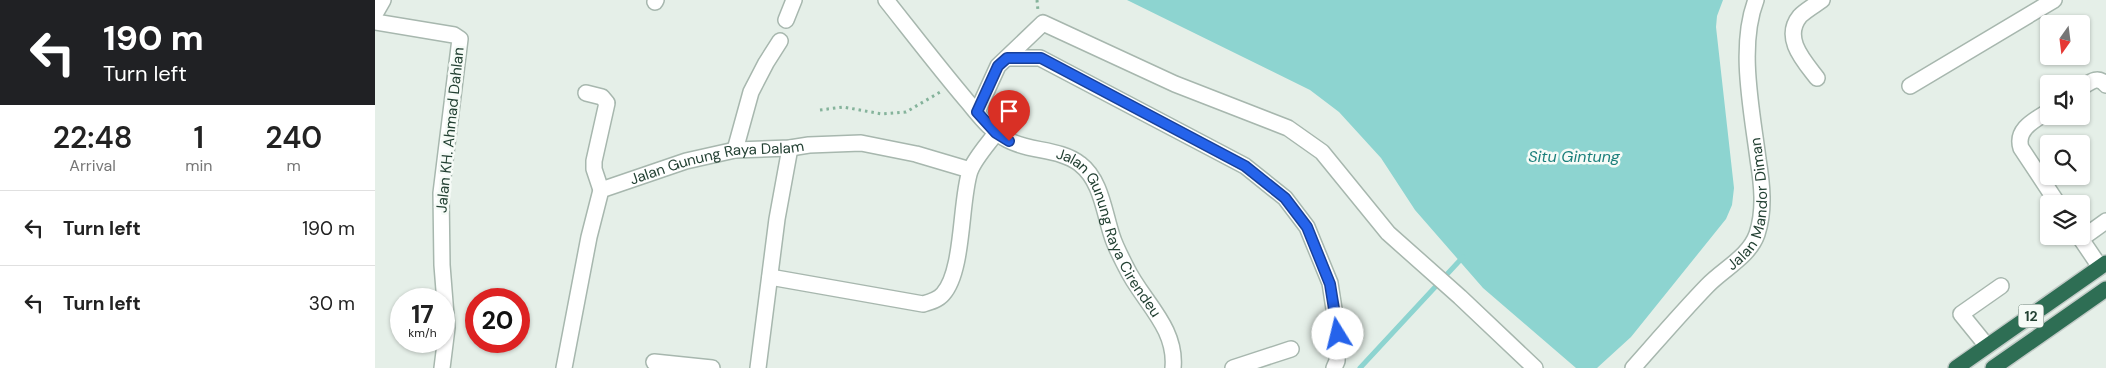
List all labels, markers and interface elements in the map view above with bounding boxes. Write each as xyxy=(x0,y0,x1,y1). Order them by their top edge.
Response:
text: 190 m xyxy=(103,15,204,61)
north arrow xyxy=(2040,15,2090,65)
map controls xyxy=(2040,15,2090,245)
icon: left xyxy=(20,20,85,85)
street label: Jalan KH. Ahmad Dahlan xyxy=(431,46,469,214)
text: Turn left xyxy=(103,59,187,88)
button: sound xyxy=(2040,75,2090,125)
pin xyxy=(988,90,1030,141)
icon: arrive xyxy=(995,97,1023,125)
text: 22:48 xyxy=(53,118,132,157)
text: 1 xyxy=(194,118,204,157)
text: 240 xyxy=(265,118,322,157)
button: search xyxy=(2040,135,2090,185)
street label: Jalan Gunung Raya Dalam xyxy=(627,136,806,189)
street label: Jalan Mandor Diman xyxy=(1723,136,1772,275)
street label: Jalan Gunung Raya Cirendeu xyxy=(1054,144,1166,321)
water label: Situ Gintung xyxy=(1528,146,1621,167)
text: Arrival xyxy=(69,155,116,176)
text: min xyxy=(185,155,212,176)
text: m xyxy=(287,155,301,176)
button: layers xyxy=(2040,195,2090,245)
icon: left xyxy=(20,214,48,242)
text: Turn left xyxy=(63,216,141,241)
text: 190 m xyxy=(302,216,355,241)
speed limit sign: 20 xyxy=(465,288,530,353)
icon: left xyxy=(20,289,48,317)
text: Turn left xyxy=(63,291,141,316)
text: 30 m xyxy=(309,291,355,316)
text: 17 xyxy=(411,298,434,331)
road number: 12 xyxy=(2019,304,2043,328)
position arrow xyxy=(1311,307,1363,359)
text: km/h xyxy=(408,325,437,341)

